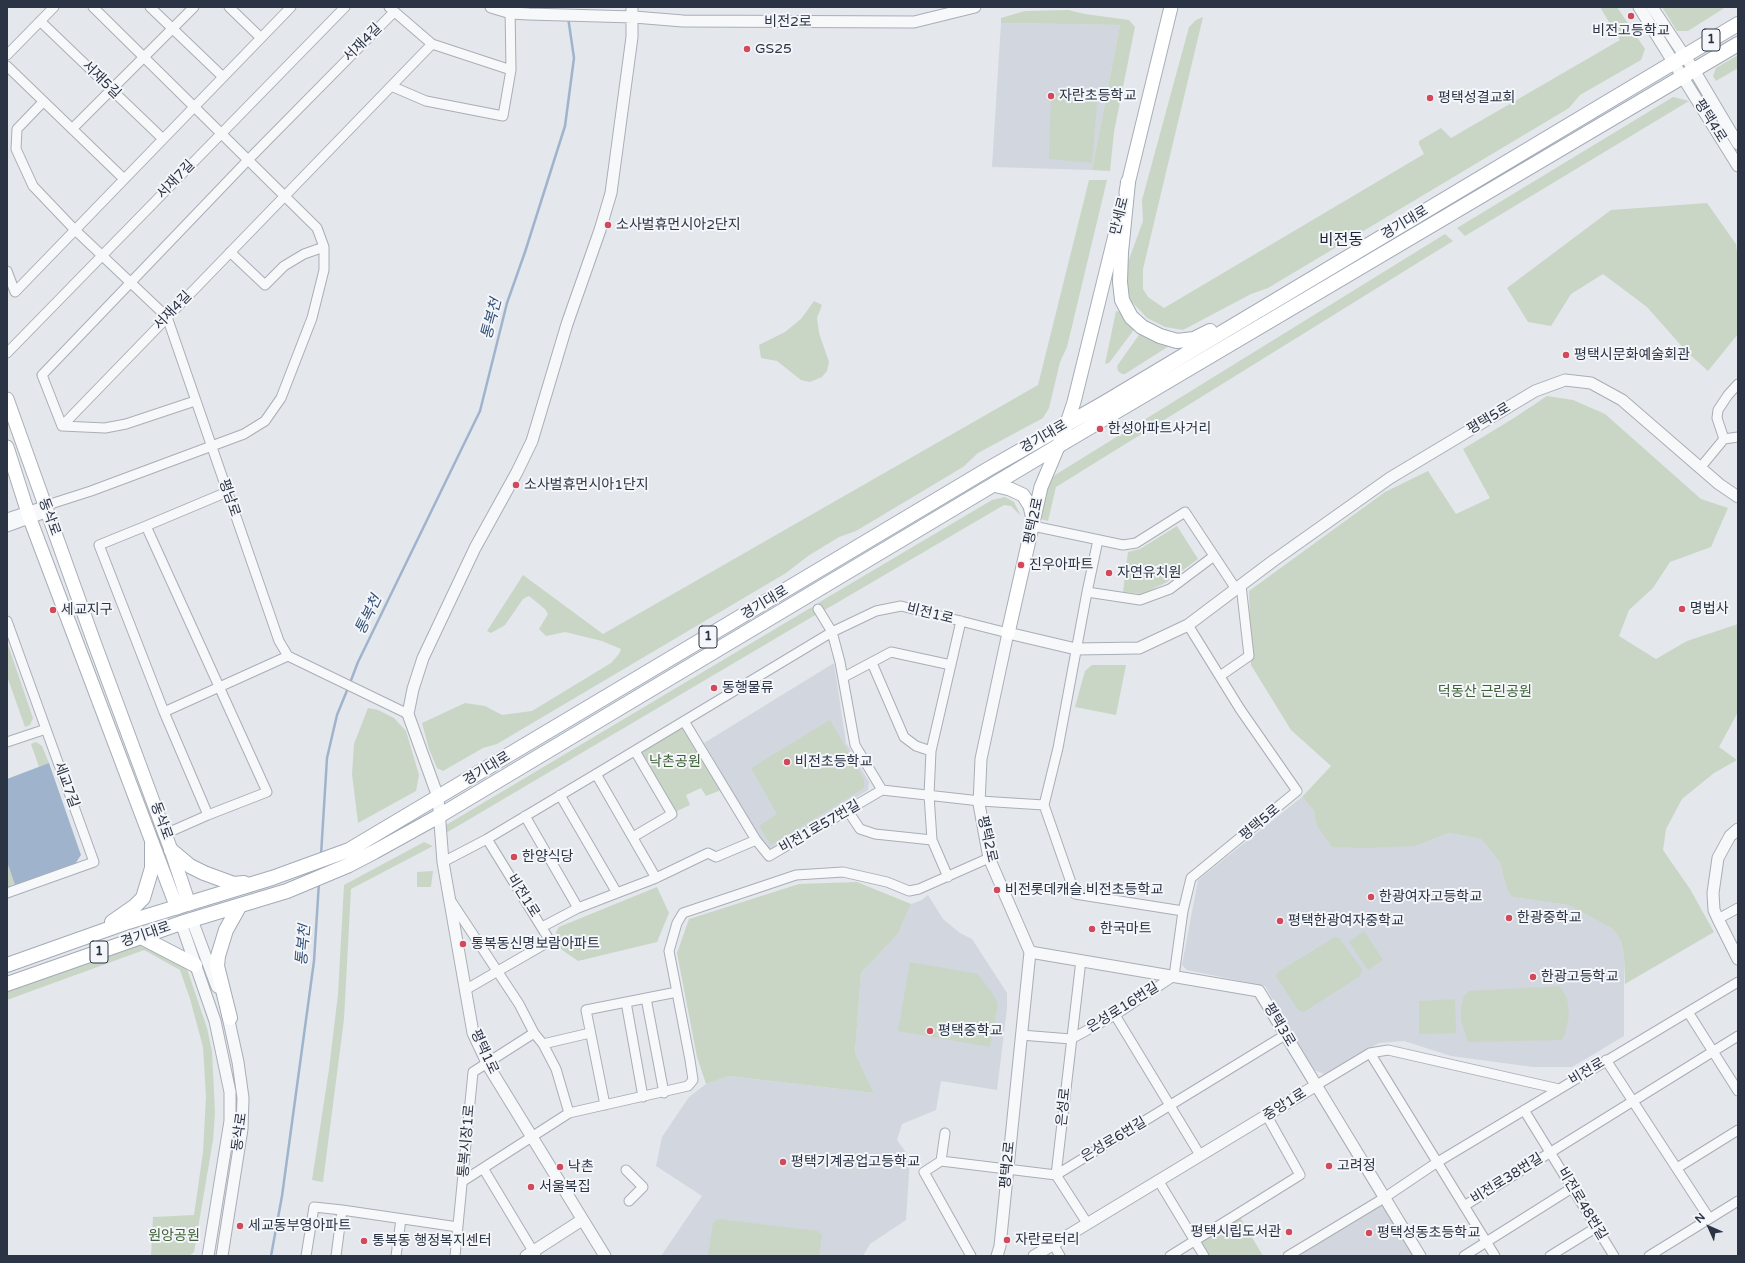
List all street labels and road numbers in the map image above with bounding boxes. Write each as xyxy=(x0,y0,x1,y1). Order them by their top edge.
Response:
street label: 비전2로 xyxy=(764,14,812,30)
street label: 서재4길 xyxy=(340,20,386,66)
road number: 1 xyxy=(1702,29,1720,51)
street label: 서재5길 xyxy=(78,57,124,103)
street label: 평택4로 xyxy=(1690,96,1730,146)
street label: 서재7길 xyxy=(153,157,199,203)
street label: 만세로 xyxy=(1107,195,1133,237)
street label: 경기대로 xyxy=(1379,203,1431,243)
street label: 서재4길 xyxy=(150,288,196,334)
street label: 평택5로 xyxy=(1464,400,1514,438)
street label: 경기대로 xyxy=(1017,417,1071,457)
street label: 평남로 xyxy=(215,477,243,519)
street label: 동삭로 xyxy=(34,496,64,538)
street label: 평택2로 xyxy=(1021,496,1047,546)
street label: 경기대로 xyxy=(739,583,791,623)
street label: 비전1로 xyxy=(905,600,955,628)
road number: 1 xyxy=(699,626,717,648)
street label: 경기대로 xyxy=(461,749,513,789)
street label: 세교7길 xyxy=(50,760,82,810)
street label: 비전1로57번길 xyxy=(776,797,864,857)
street label: 동삭로 xyxy=(146,800,176,842)
street label: 평택5로 xyxy=(1236,801,1284,845)
street label: 평택2로 xyxy=(973,814,1001,864)
street label: 비전1로 xyxy=(503,871,543,921)
street label: 경기대로 xyxy=(119,919,173,951)
road number: 1 xyxy=(90,941,108,963)
street label: 은성로16번길 xyxy=(1084,979,1162,1037)
street label: 평택3로 xyxy=(1260,1000,1298,1050)
street label: 평택1로 xyxy=(466,1027,502,1077)
street label: 비전로 xyxy=(1566,1055,1608,1089)
street label: 중앙1로 xyxy=(1260,1085,1310,1125)
street label: 은성로 xyxy=(1054,1087,1074,1127)
street label: 통복시장1로 xyxy=(455,1104,479,1178)
street label: 동삭로 xyxy=(229,1112,251,1152)
street label: 은성로6번길 xyxy=(1078,1114,1150,1166)
street label: 평택2로 xyxy=(997,1141,1019,1189)
street label: 비전로38번길 xyxy=(1468,1150,1546,1208)
street label: 비전로48번길 xyxy=(1554,1165,1610,1243)

